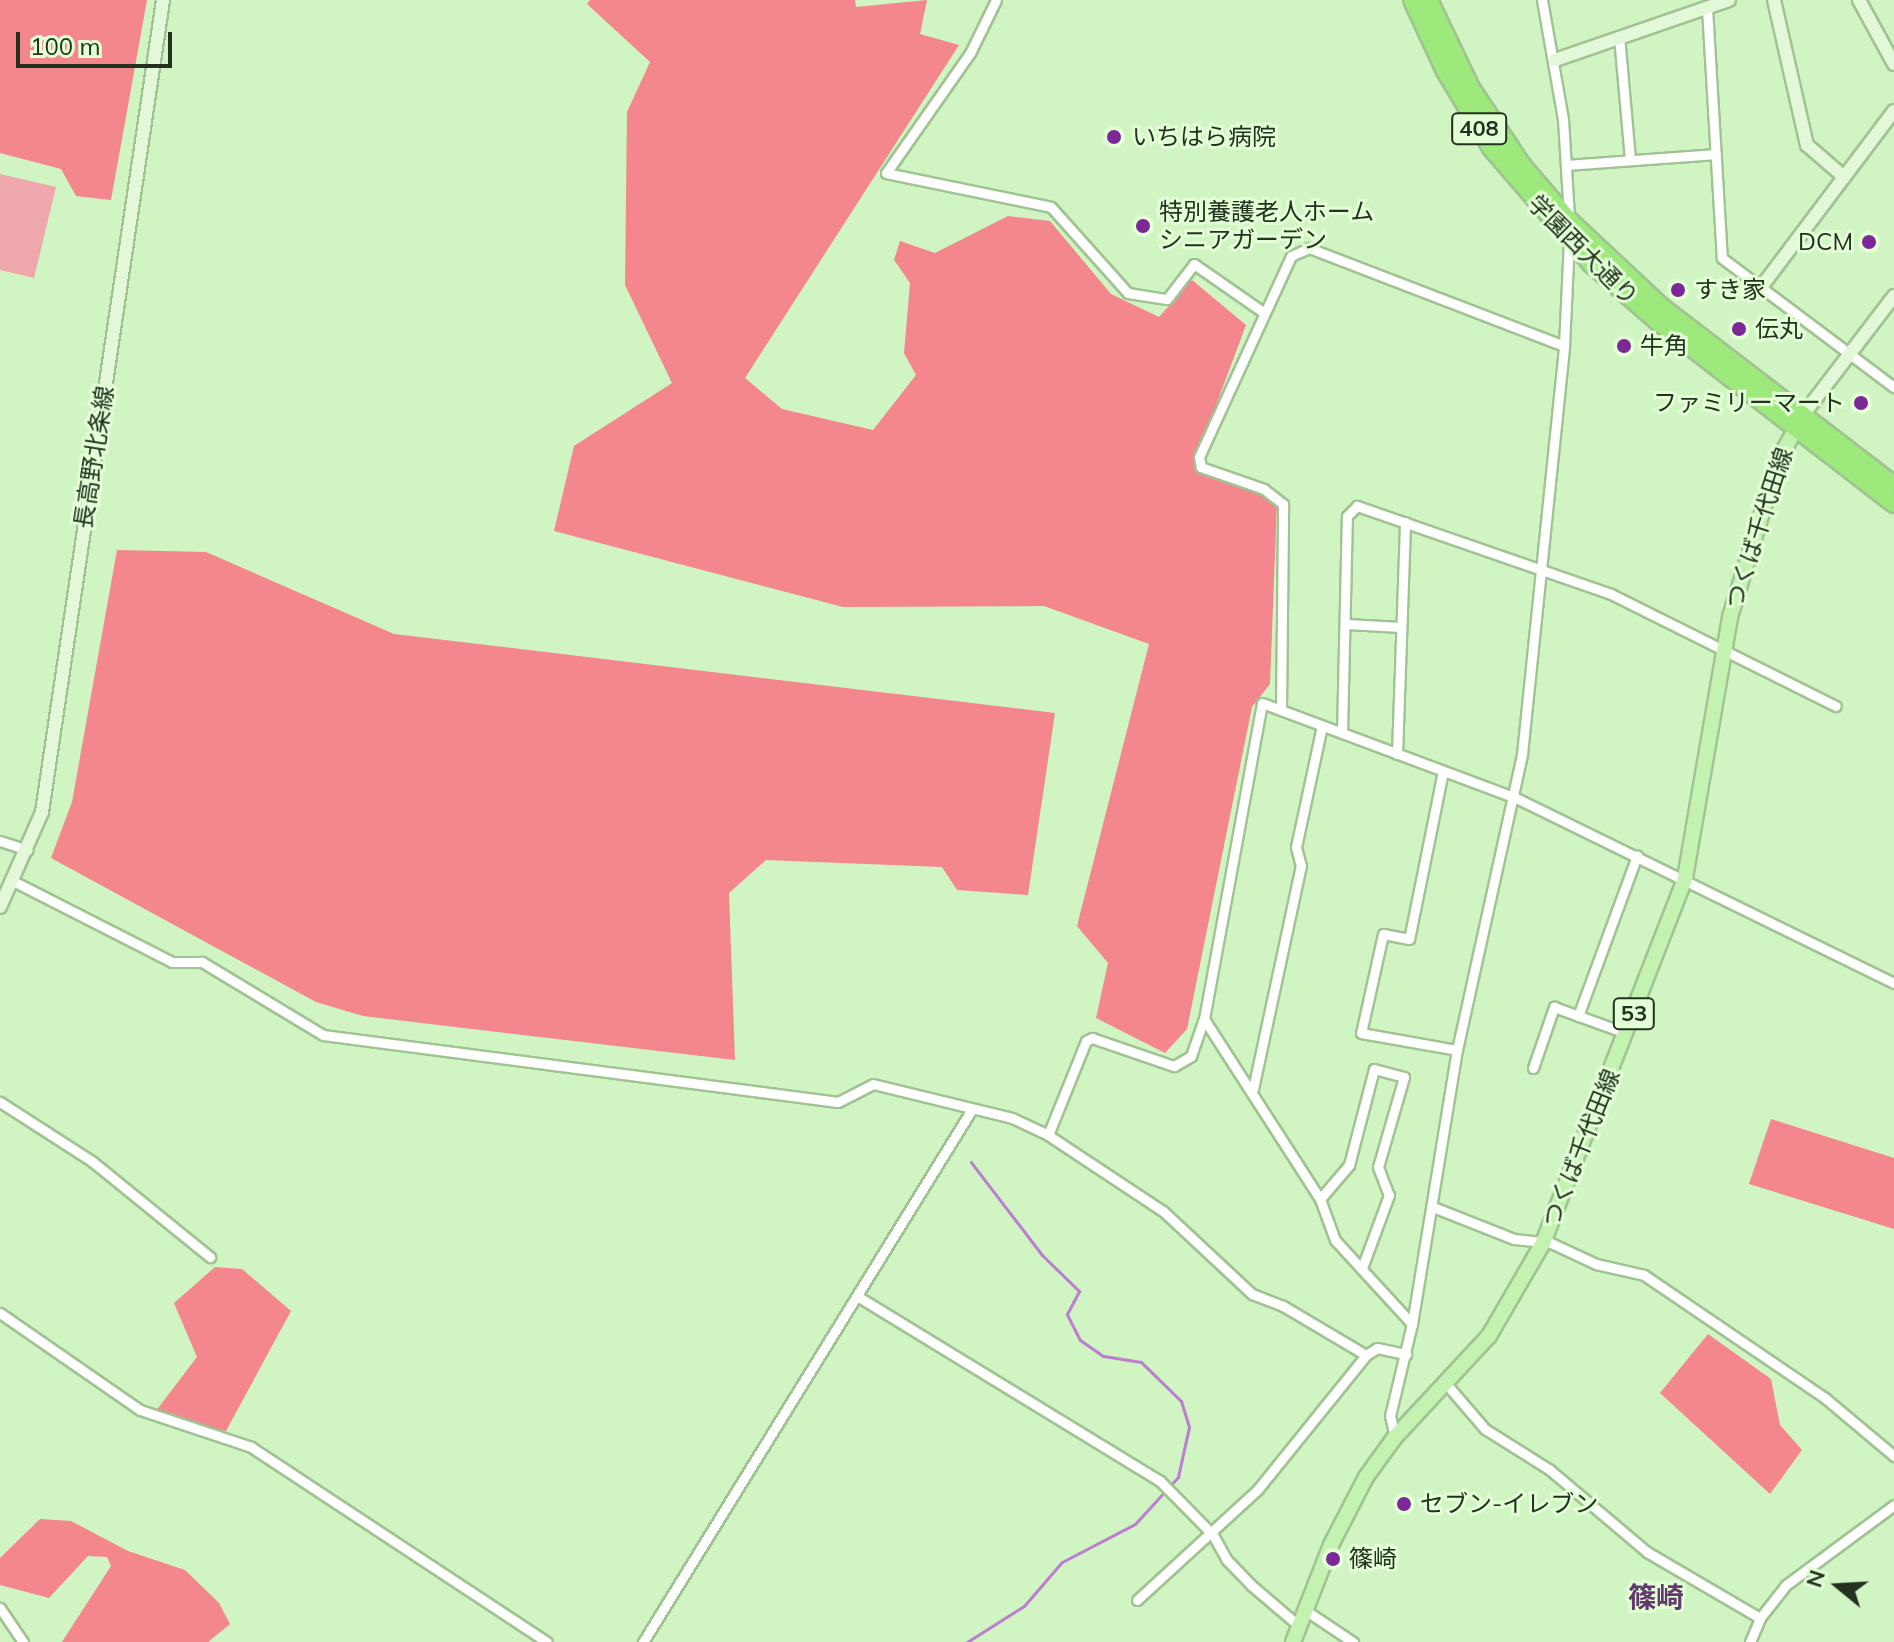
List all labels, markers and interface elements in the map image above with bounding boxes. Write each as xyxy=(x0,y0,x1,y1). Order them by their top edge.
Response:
scale bar xyxy=(20,16,176,66)
text: 100 m xyxy=(30,31,101,61)
road number: 408 xyxy=(1451,111,1507,147)
place label: いちはら病院 xyxy=(1132,123,1276,151)
marker: いちはら病院 xyxy=(1103,126,1125,148)
street label: 学園西大通り xyxy=(1522,189,1644,311)
place label: 特別養護老人ホーム シニアガーデン xyxy=(1159,198,1375,254)
marker: 特別養護老人ホーム シニアガーデン xyxy=(1134,217,1152,235)
place label: DCM xyxy=(1798,228,1853,256)
marker: DCM xyxy=(1860,233,1878,251)
place label: すき家 xyxy=(1694,276,1766,304)
marker: すき家 xyxy=(1669,281,1687,299)
place label: 伝丸 xyxy=(1755,315,1803,343)
marker: 伝丸 xyxy=(1730,320,1748,338)
place label: 牛角 xyxy=(1640,332,1688,360)
marker: 牛角 xyxy=(1615,337,1633,355)
street label: 長高野北条線 xyxy=(69,384,119,530)
place label: ファミリーマート xyxy=(1653,389,1845,417)
marker: ファミリーマート xyxy=(1852,394,1870,412)
street label: つくば千代田線 xyxy=(1719,444,1799,612)
road number: 53 xyxy=(1612,996,1656,1032)
street label: つくば千代田線 xyxy=(1536,1065,1626,1231)
place label: セブン-イレブン xyxy=(1420,1490,1598,1518)
marker: セブン-イレブン xyxy=(1395,1495,1413,1513)
place label: 篠崎 xyxy=(1349,1545,1397,1573)
north arrow xyxy=(1798,1546,1878,1626)
marker: 篠崎 xyxy=(1324,1550,1342,1568)
text: N xyxy=(1799,1566,1831,1591)
district label: 篠崎 xyxy=(1628,1580,1684,1614)

